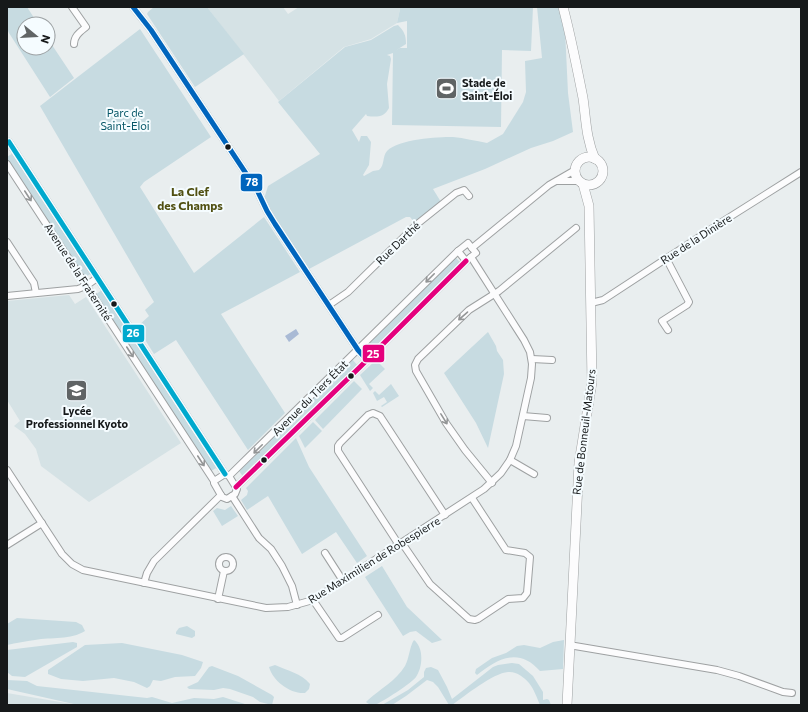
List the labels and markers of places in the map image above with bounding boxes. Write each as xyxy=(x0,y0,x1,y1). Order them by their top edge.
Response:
sports icon: Stade de Saint-Éloi xyxy=(434,76,460,102)
place label: Stade de Saint-Éloi xyxy=(462,76,512,102)
unlabelled marker xyxy=(223,142,233,152)
unlabelled marker xyxy=(109,299,119,309)
unlabelled marker xyxy=(346,371,356,381)
school or university icon: Lycée Professionnel Kyoto xyxy=(64,378,90,404)
place label: Lycée Professionnel Kyoto xyxy=(26,404,129,430)
unlabelled marker xyxy=(259,455,269,465)

